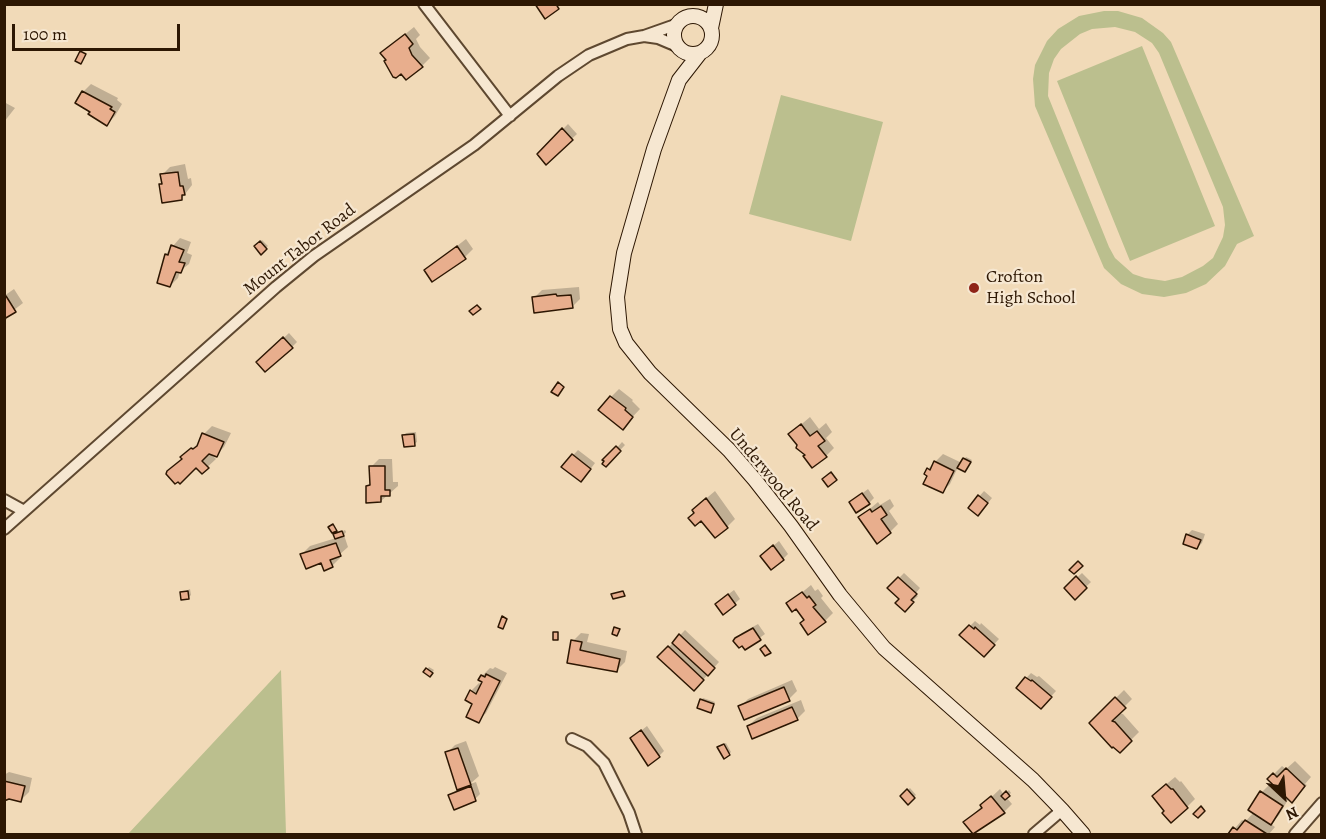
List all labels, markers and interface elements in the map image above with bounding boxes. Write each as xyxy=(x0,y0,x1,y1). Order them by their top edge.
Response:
scale bar xyxy=(15,12,183,50)
text: 100 m xyxy=(23,22,67,46)
street label: Mount Tabor Road xyxy=(240,200,360,300)
place label: Crofton High School xyxy=(986,267,1075,310)
marker: Crofton High School xyxy=(967,281,981,295)
street label: Underwood Road xyxy=(724,424,822,536)
north arrow xyxy=(1254,767,1314,827)
text: N xyxy=(1282,801,1302,826)

